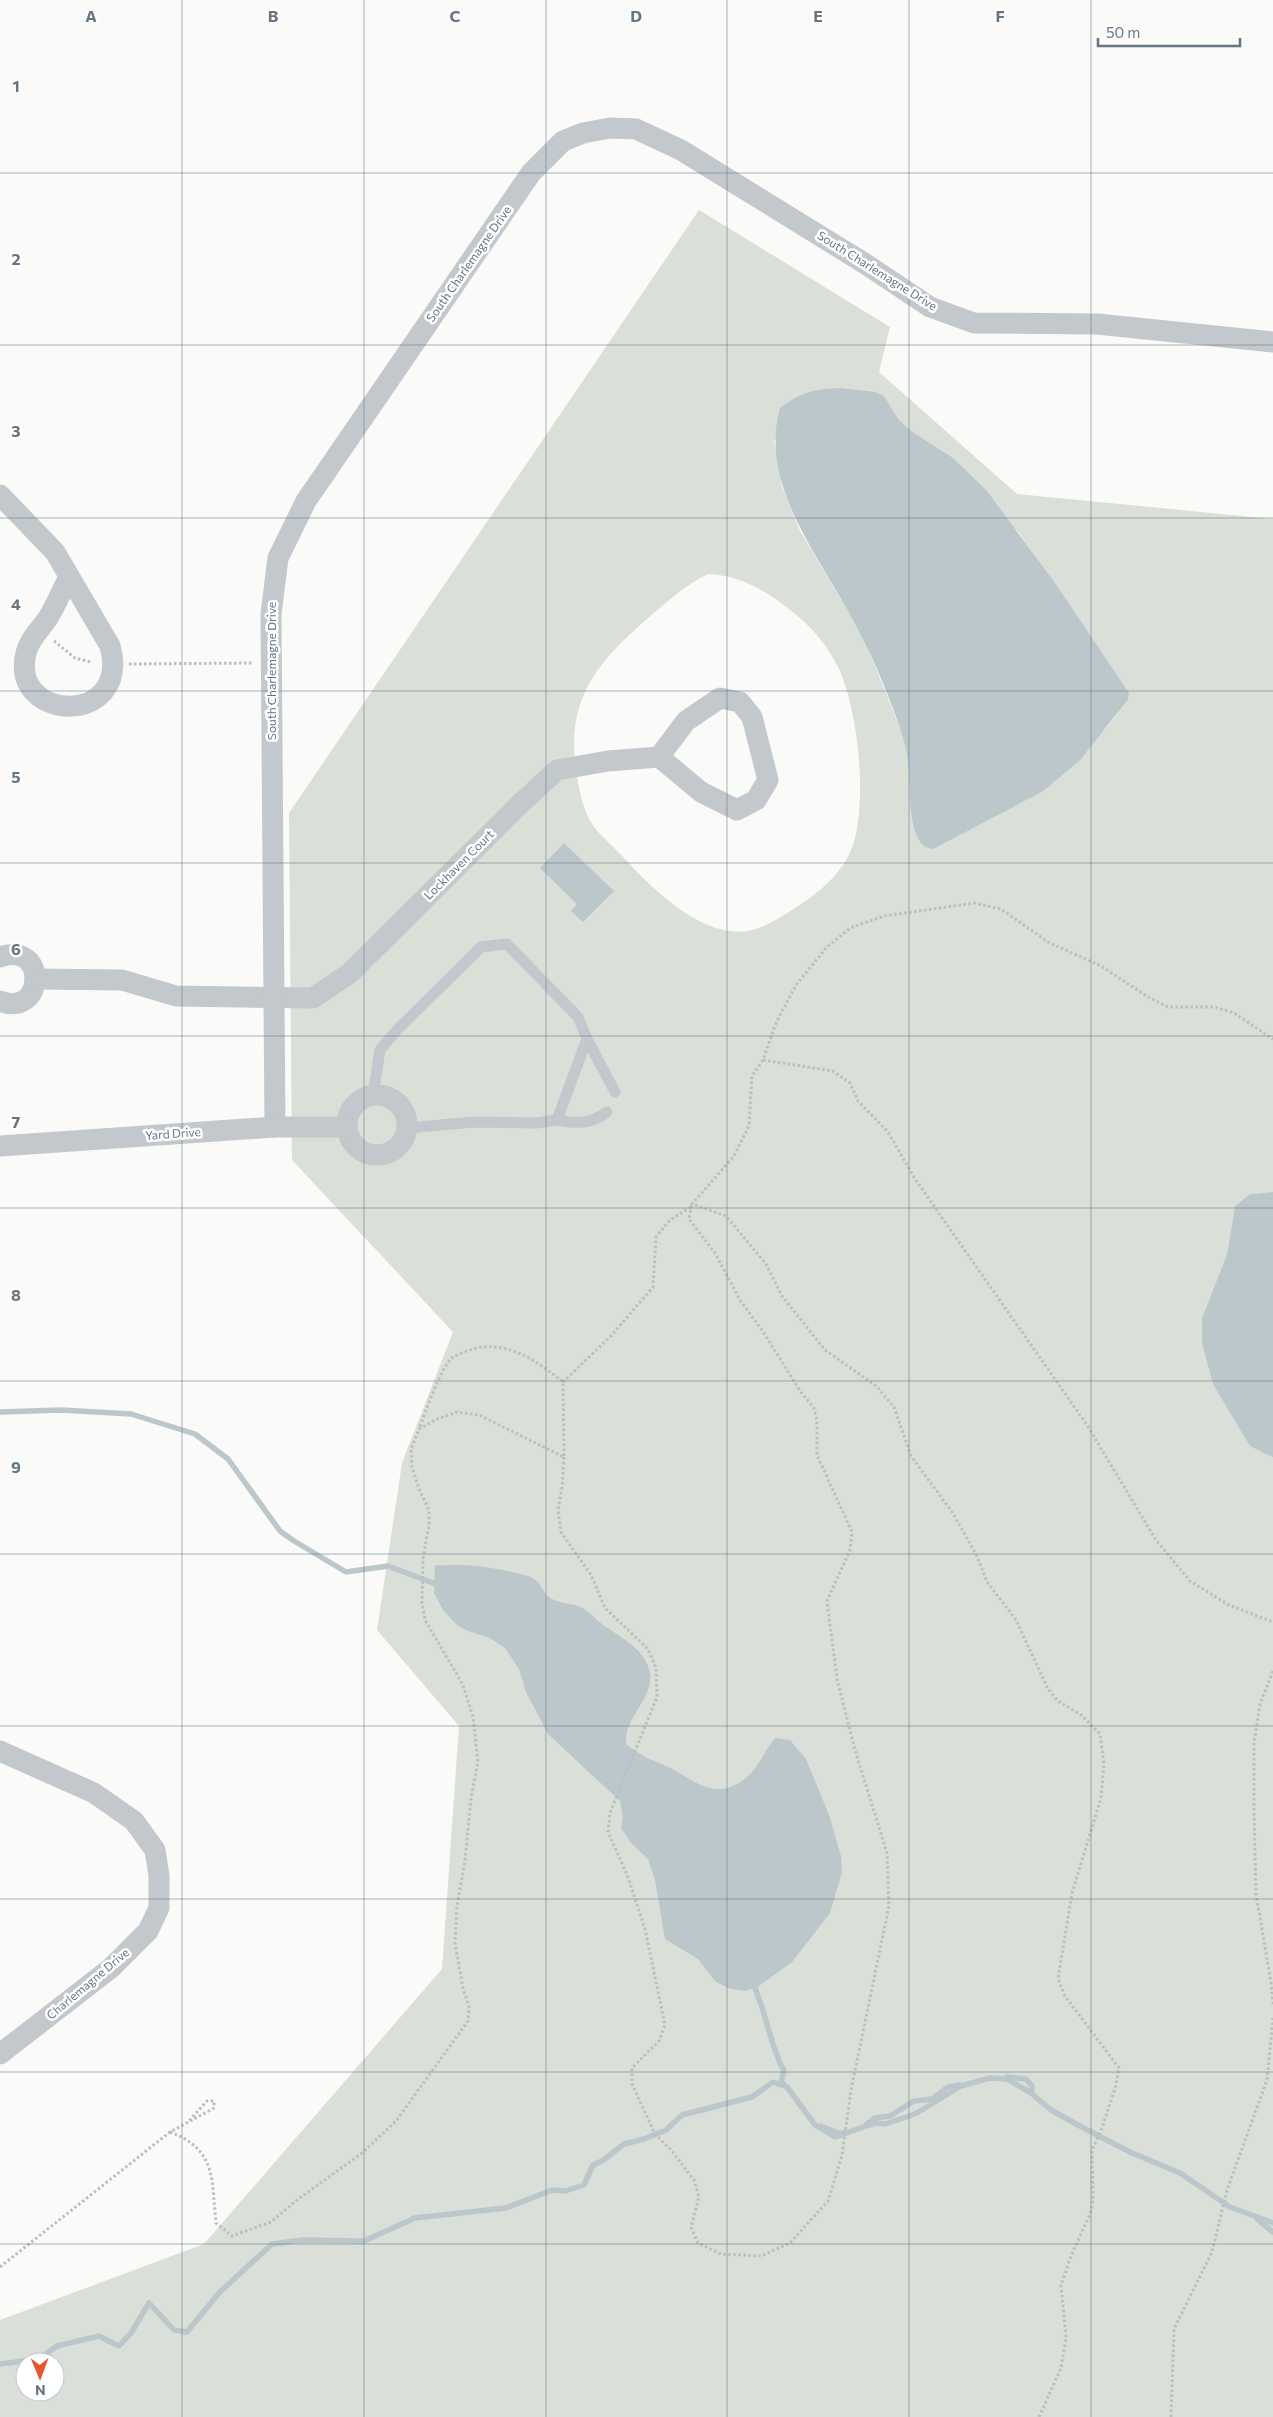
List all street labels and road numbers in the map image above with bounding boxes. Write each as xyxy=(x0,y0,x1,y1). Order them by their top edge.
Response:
street label: South Charlemagne Drive xyxy=(423,203,514,324)
street label: South Charlemagne Drive xyxy=(815,228,940,313)
street label: South Charlemagne Drive xyxy=(264,602,278,740)
street label: Lockhaven Court xyxy=(421,826,496,902)
street label: Yard Drive xyxy=(145,1124,201,1142)
street label: Charlemagne Drive xyxy=(43,1945,131,2022)

